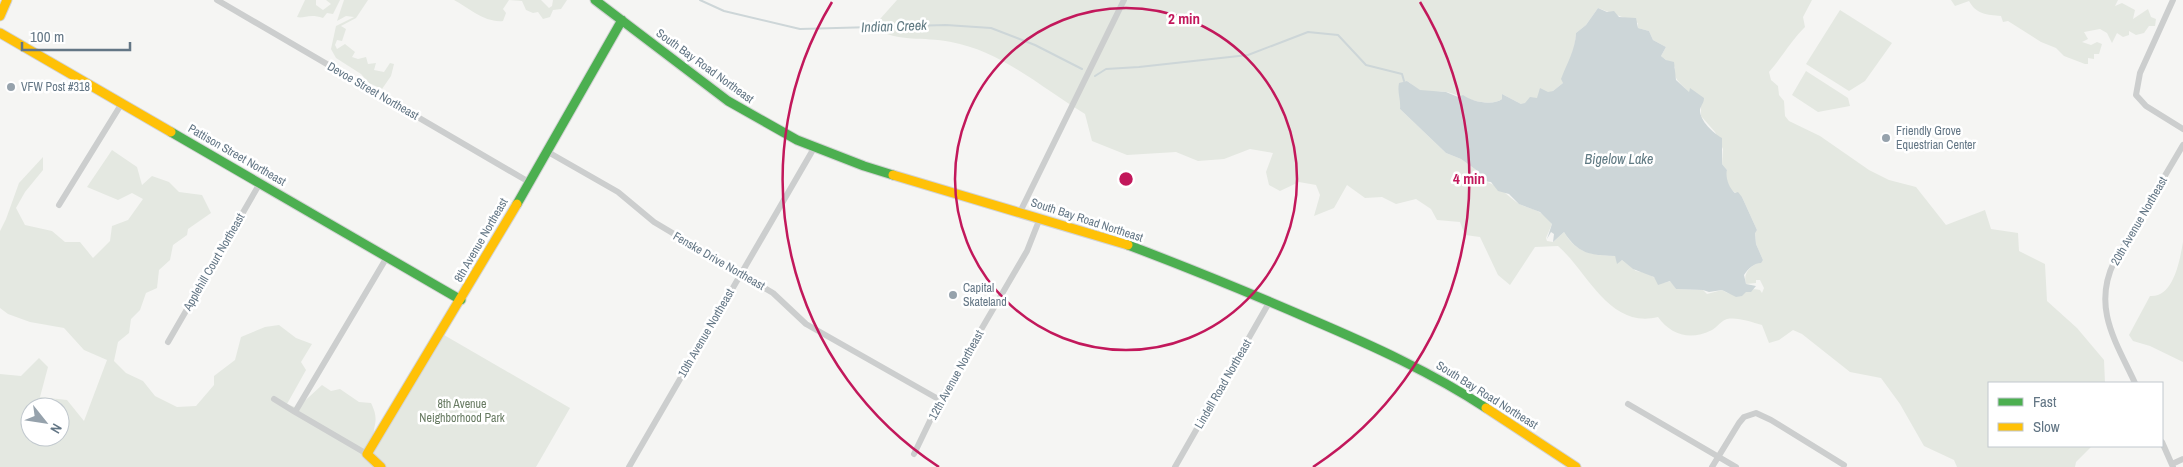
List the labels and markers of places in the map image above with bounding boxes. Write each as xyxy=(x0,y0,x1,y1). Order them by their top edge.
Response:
place label: VFW Post #318 xyxy=(21,79,90,95)
marker: VFW Post #318 xyxy=(5,81,17,93)
place label: Friendly Grove Equestrian Center xyxy=(1896,123,1977,153)
marker: Friendly Grove Equestrian Center xyxy=(1880,132,1892,144)
centre of rings xyxy=(1117,170,1135,188)
place label: Capital Skateland xyxy=(963,280,1007,310)
marker: Capital Skateland xyxy=(947,289,959,301)

